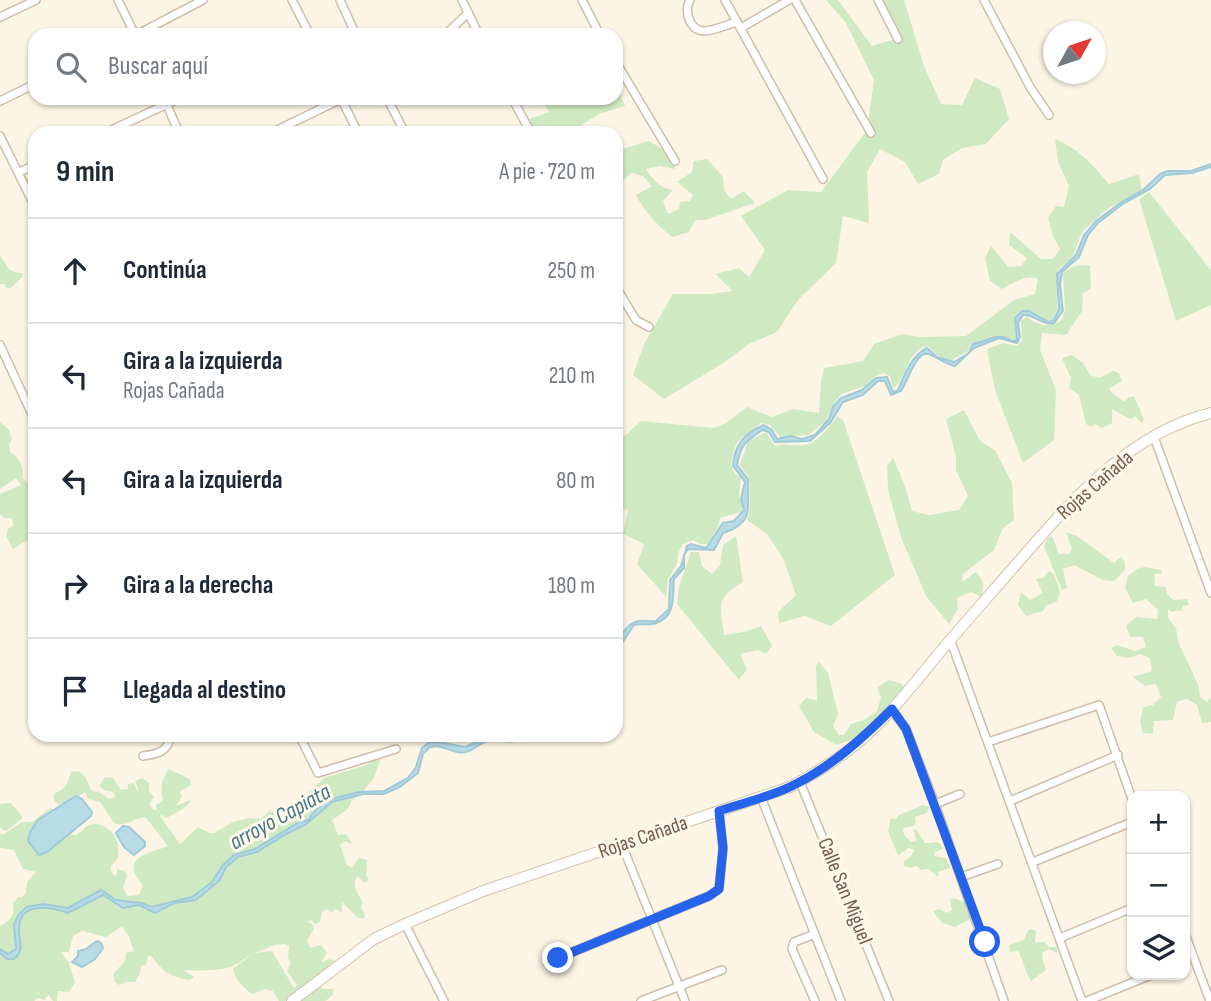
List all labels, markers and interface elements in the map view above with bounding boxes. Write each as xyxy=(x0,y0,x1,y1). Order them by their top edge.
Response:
north arrow xyxy=(1043,21,1106,84)
search box xyxy=(28,28,623,105)
icon: search xyxy=(52,48,90,86)
text: Buscar aquí xyxy=(108,51,208,82)
text: 9 min xyxy=(56,154,114,190)
text: A pie · 720 m xyxy=(499,158,595,186)
icon: ahead xyxy=(56,252,94,290)
text: Continúa xyxy=(123,255,207,286)
text: 250 m xyxy=(548,257,595,285)
text: Gira a la izquierda xyxy=(123,346,283,377)
icon: left xyxy=(56,357,94,395)
text: 210 m xyxy=(549,362,595,390)
text: Rojas Cañada xyxy=(123,377,225,405)
street label: Rojas Cañada xyxy=(1052,445,1138,525)
icon: left xyxy=(56,462,94,500)
text: Gira a la izquierda xyxy=(123,465,283,496)
text: 80 m xyxy=(556,467,595,495)
icon: right xyxy=(56,567,94,605)
text: Gira a la derecha xyxy=(123,570,273,601)
text: 180 m xyxy=(548,572,595,600)
icon: arrive xyxy=(56,672,94,710)
text: Llegada al destino xyxy=(123,675,286,706)
water label: arroyo Capiata xyxy=(225,777,336,856)
map controls xyxy=(1127,791,1190,980)
button: + xyxy=(1127,791,1190,854)
street label: Rojas Cañada xyxy=(595,810,691,864)
street label: Calle San Miguel xyxy=(812,834,878,948)
button: − xyxy=(1127,854,1190,917)
button: layers xyxy=(1127,917,1190,980)
route start xyxy=(969,926,1000,957)
route end xyxy=(542,942,573,973)

